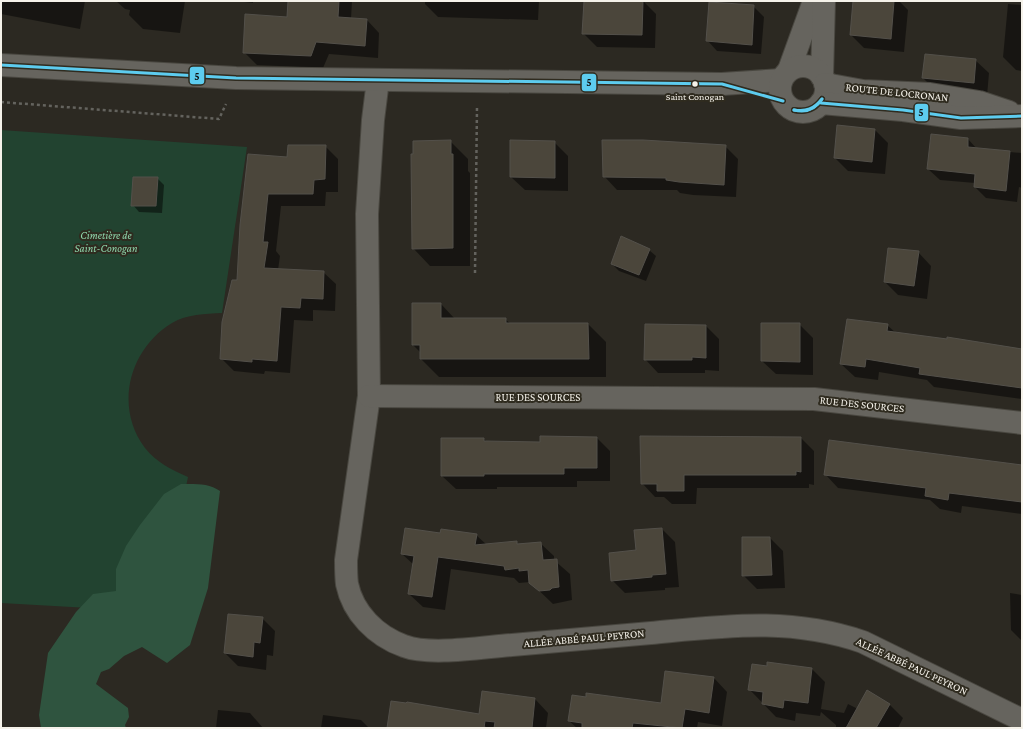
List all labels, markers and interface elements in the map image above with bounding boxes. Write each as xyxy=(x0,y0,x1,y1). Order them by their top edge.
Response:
line badge: 5 xyxy=(189,66,205,85)
text: 5 xyxy=(194,70,200,82)
line badge: 5 xyxy=(581,73,597,92)
text: 5 xyxy=(586,76,592,88)
marker: Saint Conogan xyxy=(690,79,700,89)
street label: ROUTE DE LOCRONAN xyxy=(845,81,949,103)
place label: Saint Conogan xyxy=(666,91,725,102)
line badge: 5 xyxy=(914,103,929,122)
text: 5 xyxy=(918,106,924,118)
park label: Cimetière de Saint-Conogan xyxy=(74,229,138,255)
street label: RUE DES SOURCES xyxy=(496,391,580,403)
street label: RUE DES SOURCES xyxy=(819,394,905,414)
street label: ALLÉE ABBÉ PAUL PEYRON xyxy=(523,627,645,649)
street label: ALLÉE ABBÉ PAUL PEYRON xyxy=(855,635,969,697)

